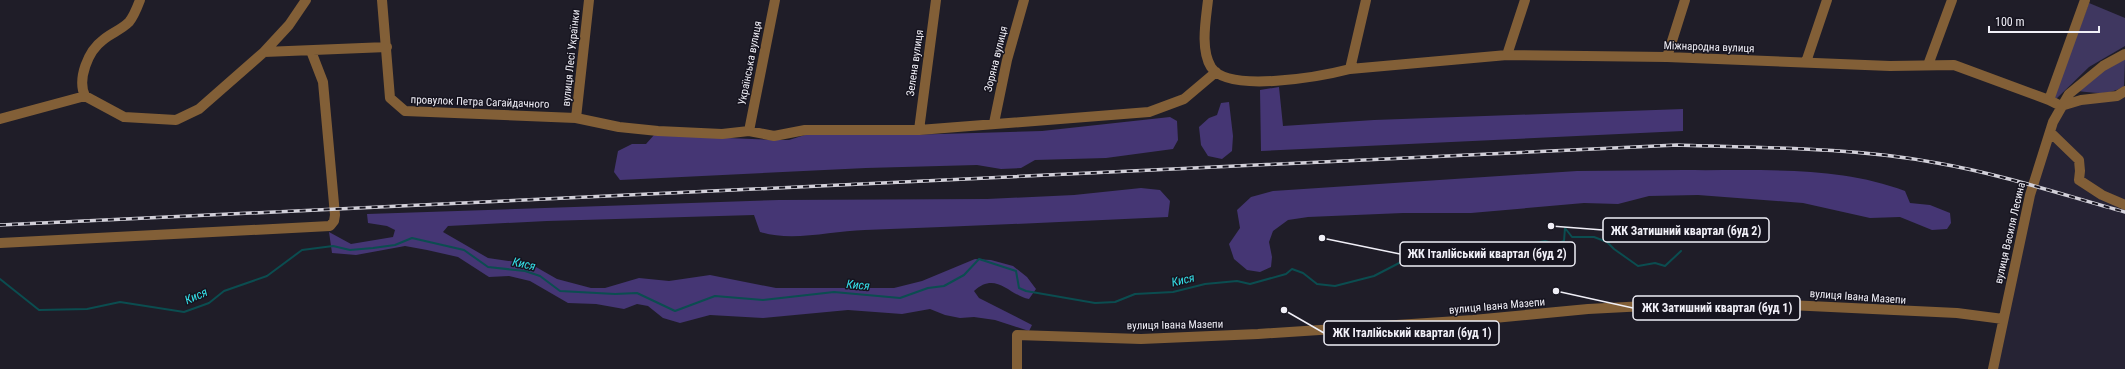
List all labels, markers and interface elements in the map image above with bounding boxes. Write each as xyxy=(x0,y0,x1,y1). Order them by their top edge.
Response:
scale bar xyxy=(1989,8,2099,34)
street label: вулиця Лесі Українки xyxy=(559,9,583,107)
text: 100 m xyxy=(1995,15,2025,29)
street label: Українська вулиця xyxy=(735,20,765,106)
street label: Зоряна вулиця xyxy=(982,25,1010,93)
street label: Зелена вулиця xyxy=(904,29,926,97)
street label: Міжнародна вулиця xyxy=(1663,39,1755,55)
street label: провулок Петра Сагайдачного xyxy=(410,93,550,111)
street label: вулиця Василя Лесина xyxy=(1992,181,2028,285)
callout: ЖК Затишний квартал (буд 2) xyxy=(1603,218,1769,242)
text: ЖК Затишний квартал (буд 2) xyxy=(1611,224,1761,238)
callout: ЖК Італійський квартал (буд 2) xyxy=(1400,242,1575,266)
text: ЖК Італійський квартал (буд 2) xyxy=(1407,247,1567,261)
water label: Кися xyxy=(511,255,537,273)
water label: Кися xyxy=(1170,270,1196,289)
water label: Кися xyxy=(846,277,871,293)
water label: Кися xyxy=(182,285,210,307)
street label: вулиця Івана Мазепи xyxy=(1809,287,1907,307)
street label: вулиця Івана Мазепи xyxy=(1448,295,1546,317)
callout: ЖК Затишний квартал (буд 1) xyxy=(1633,296,1800,320)
text: ЖК Затишний квартал (буд 1) xyxy=(1642,301,1792,315)
street label: вулиця Івана Мазепи xyxy=(1127,318,1223,332)
callout: ЖК Італійський квартал (буд 1) xyxy=(1324,321,1499,345)
text: ЖК Італійський квартал (буд 1) xyxy=(1332,326,1492,340)

